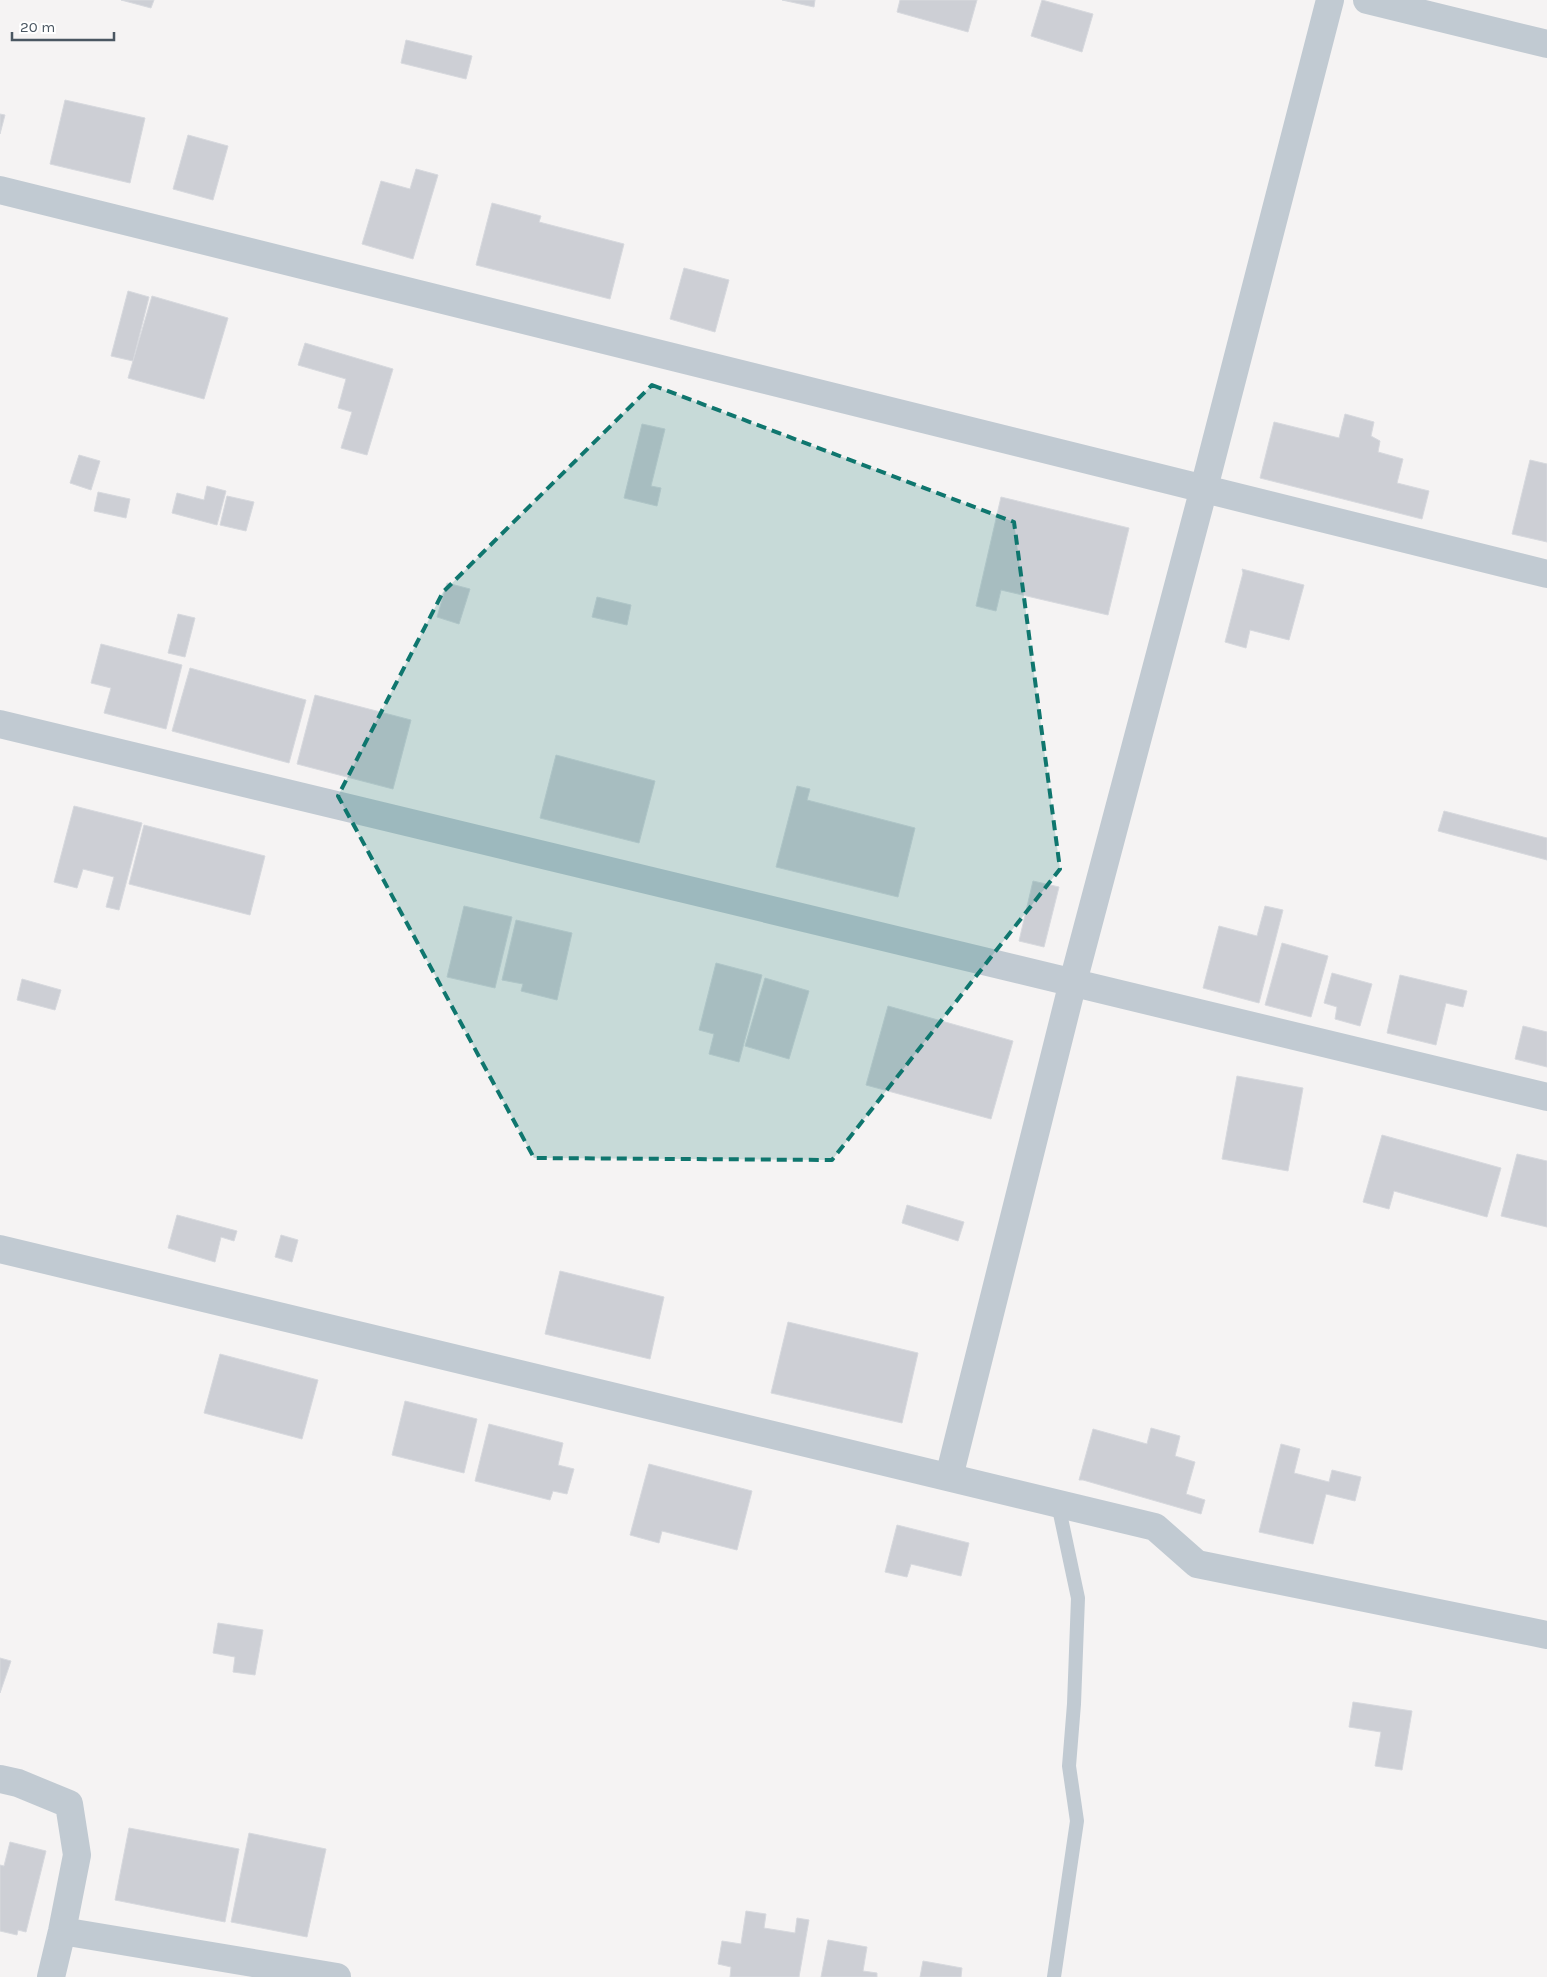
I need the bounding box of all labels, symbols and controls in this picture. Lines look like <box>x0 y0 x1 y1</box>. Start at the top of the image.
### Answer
scale bar <box>12 10 115 42</box>
text: 20 m <box>20 18 55 36</box>

